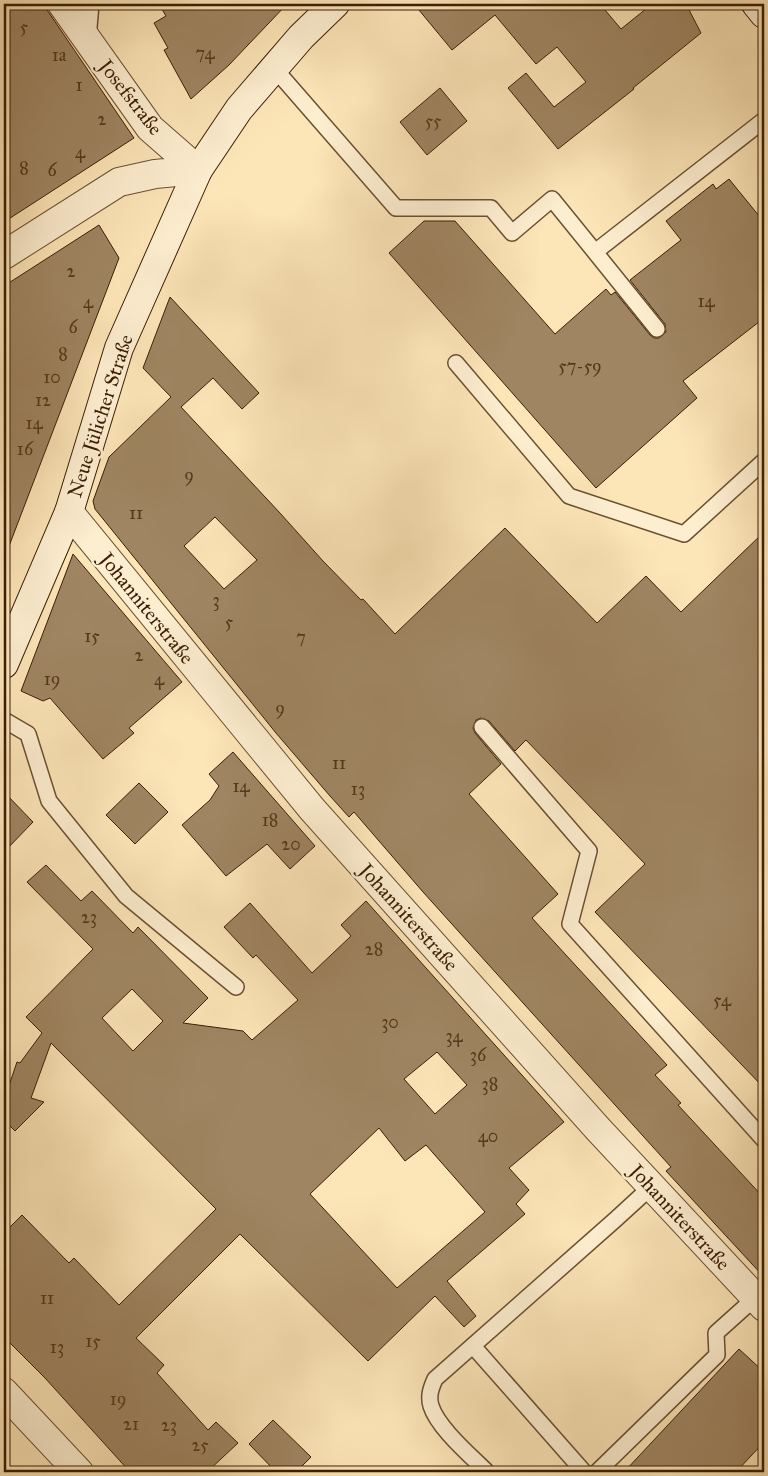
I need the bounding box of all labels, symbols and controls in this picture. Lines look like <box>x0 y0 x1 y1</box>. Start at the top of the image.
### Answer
house number: 5 <box>20 16 29 38</box>
house number: 74 <box>195 42 216 64</box>
house number: 1a <box>52 44 67 66</box>
street label: Josefstraße <box>92 53 168 140</box>
house number: 1 <box>75 74 83 96</box>
house number: 2 <box>98 108 107 130</box>
house number: 55 <box>425 110 442 132</box>
house number: 4 <box>75 141 86 163</box>
house number: 8 <box>19 157 29 179</box>
house number: 6 <box>47 159 57 181</box>
house number: 2 <box>67 260 76 282</box>
house number: 14 <box>697 290 716 312</box>
house number: 4 <box>83 291 94 313</box>
house number: 6 <box>68 316 78 338</box>
street label: Neue Jülicher Straße <box>62 331 139 501</box>
house number: 8 <box>58 343 68 365</box>
house number: 57-59 <box>558 355 602 377</box>
house number: 10 <box>43 366 61 388</box>
house number: 12 <box>35 389 51 411</box>
house number: 14 <box>25 412 44 434</box>
house number: 16 <box>17 438 34 460</box>
house number: 9 <box>184 464 194 486</box>
house number: 11 <box>129 502 143 524</box>
street label: Johanniterstraße <box>93 546 199 669</box>
house number: 3 <box>212 589 220 611</box>
house number: 5 <box>225 611 234 633</box>
house number: 15 <box>84 625 100 647</box>
house number: 7 <box>296 626 306 648</box>
house number: 2 <box>135 644 144 666</box>
house number: 19 <box>44 668 60 690</box>
house number: 4 <box>154 668 165 690</box>
house number: 9 <box>275 697 285 719</box>
house number: 11 <box>332 752 346 774</box>
house number: 14 <box>232 775 251 797</box>
house number: 13 <box>351 778 365 800</box>
house number: 18 <box>262 809 278 831</box>
house number: 20 <box>281 833 301 855</box>
street label: Johanniterstraße <box>352 857 464 976</box>
house number: 23 <box>81 906 97 928</box>
house number: 28 <box>365 938 383 960</box>
house number: 54 <box>713 989 732 1011</box>
house number: 30 <box>381 1011 399 1033</box>
house number: 34 <box>445 1025 464 1047</box>
house number: 36 <box>470 1044 487 1066</box>
house number: 38 <box>482 1073 498 1095</box>
house number: 40 <box>478 1125 498 1147</box>
street label: Johanniterstraße <box>623 1158 735 1276</box>
house number: 11 <box>40 1287 54 1309</box>
house number: 15 <box>85 1330 101 1352</box>
house number: 13 <box>50 1336 64 1358</box>
house number: 19 <box>110 1388 126 1410</box>
house number: 21 <box>123 1413 139 1435</box>
house number: 23 <box>161 1414 177 1436</box>
house number: 25 <box>191 1434 209 1456</box>

